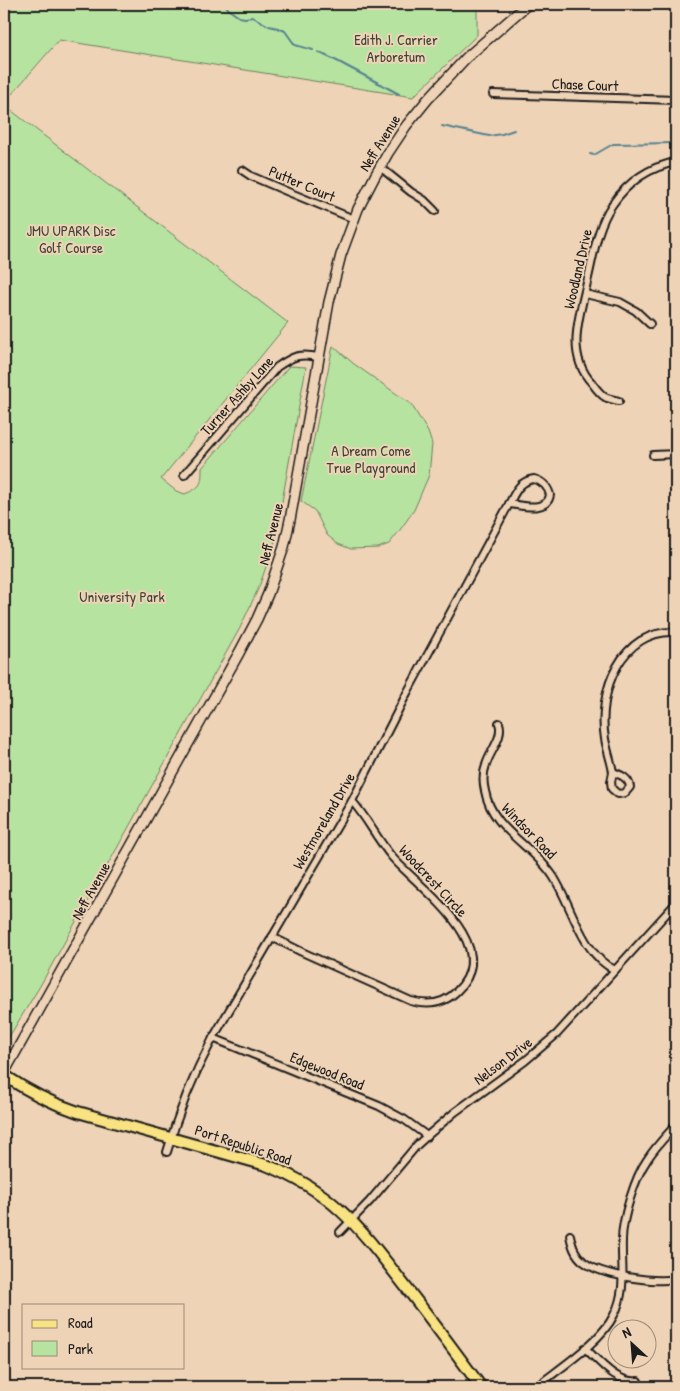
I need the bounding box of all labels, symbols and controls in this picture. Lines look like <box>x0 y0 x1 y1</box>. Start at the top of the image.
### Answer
park label: Edith J. Carrier Arboretum <box>354 29 438 67</box>
street label: Chase Court <box>551 73 620 96</box>
street label: Neff Avenue <box>354 110 405 175</box>
street label: Putter Court <box>266 160 339 207</box>
park label: JMU UPARK Disc Golf Course <box>26 220 116 258</box>
street label: Woodland Drive <box>558 227 597 311</box>
street label: Turner Ashby Lane <box>195 351 278 440</box>
park label: A Dream Come True Playground <box>327 440 416 478</box>
street label: Neff Avenue <box>253 501 288 567</box>
park label: University Park <box>79 586 165 607</box>
street label: Westmoreland Drive <box>287 769 360 873</box>
street label: Windsor Road <box>497 798 562 864</box>
street label: Woodcrest Circle <box>394 840 473 922</box>
street label: Neff Avenue <box>66 858 115 924</box>
street label: Nelson Drive <box>469 1032 536 1090</box>
street label: Edgewood Road <box>287 1046 367 1095</box>
street label: Port Republic Road <box>192 1119 294 1170</box>
legend <box>22 1304 185 1368</box>
text: Road <box>68 1312 93 1333</box>
north arrow <box>608 1318 658 1368</box>
text: N <box>619 1321 634 1342</box>
text: Park <box>68 1338 93 1359</box>

